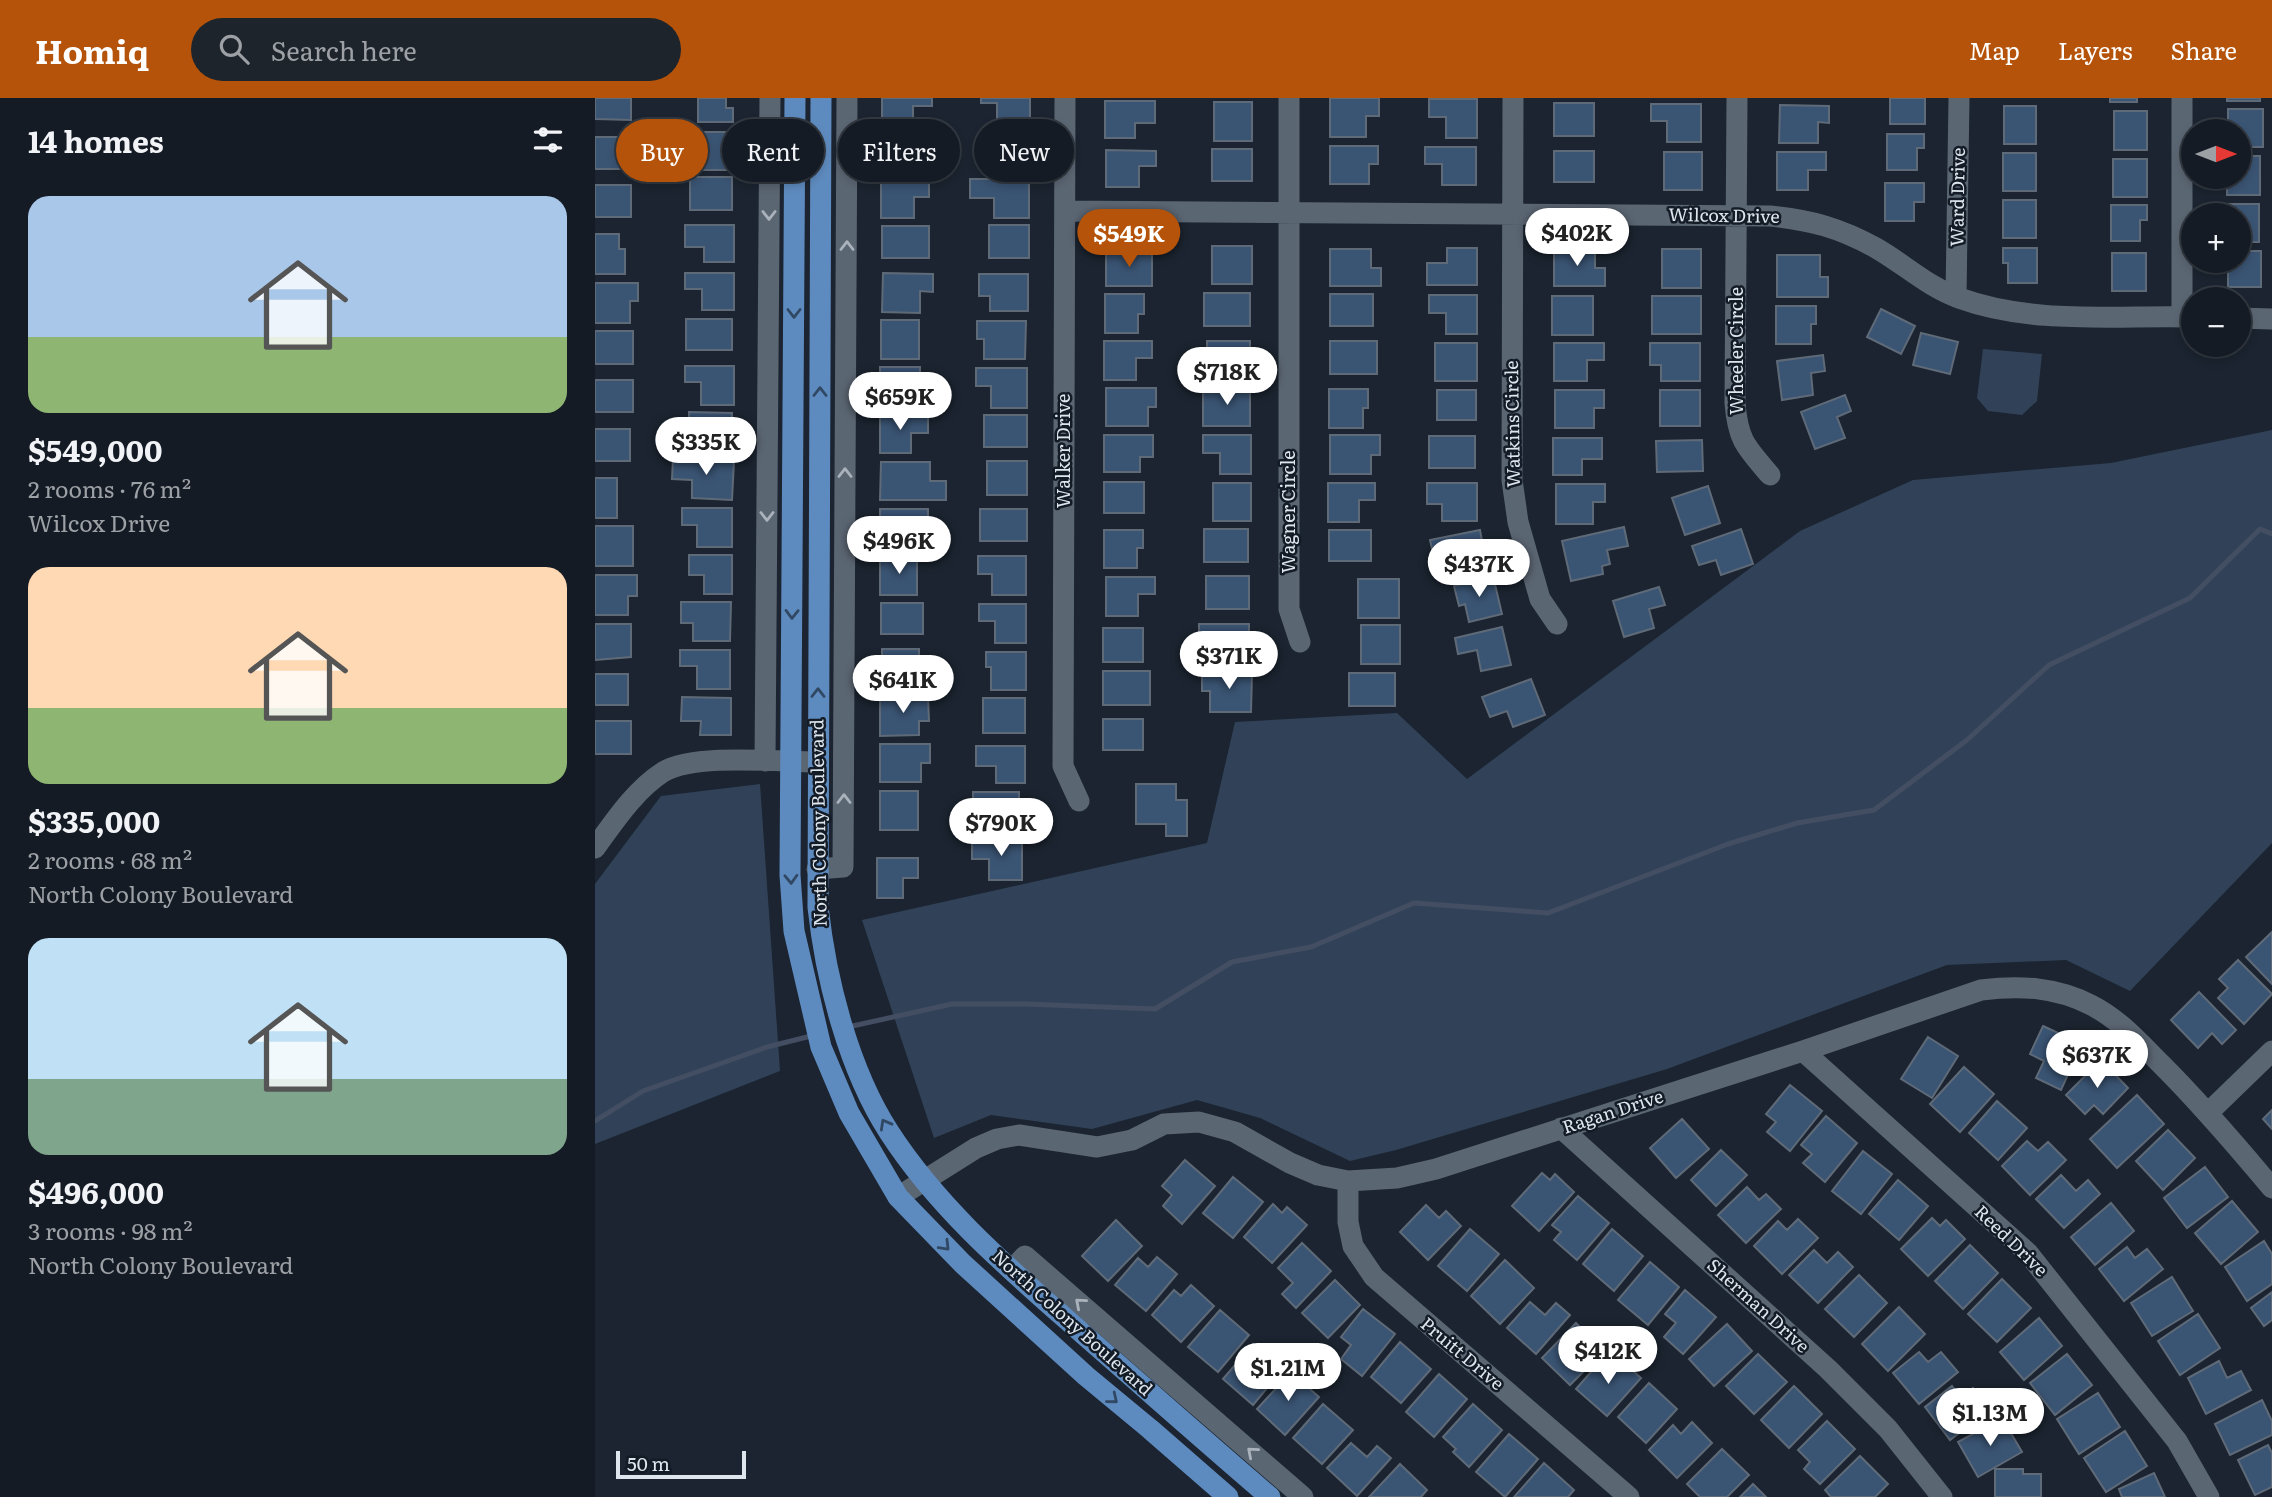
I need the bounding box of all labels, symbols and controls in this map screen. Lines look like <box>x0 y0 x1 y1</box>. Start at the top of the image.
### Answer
search box <box>191 18 681 81</box>
text: Homiq <box>35 25 149 74</box>
icon: search <box>215 30 253 68</box>
text: Search here <box>271 30 417 69</box>
text: Map <box>1969 32 2020 67</box>
text: Layers <box>2058 32 2132 67</box>
text: Share <box>2170 32 2237 67</box>
text: 14 homes <box>28 118 164 162</box>
chip: Buy <box>616 119 708 182</box>
chip: Rent <box>722 119 824 182</box>
chip: Filters <box>838 119 960 182</box>
chip: New <box>974 119 1074 182</box>
north arrow <box>2181 119 2251 189</box>
map controls <box>2181 119 2251 357</box>
icon: filters <box>529 121 567 159</box>
street label: Ward Drive <box>1942 147 1971 247</box>
street label: Wilcox Drive <box>1668 200 1780 229</box>
button: + <box>2181 203 2251 273</box>
pin: $402K <box>1528 208 1626 268</box>
pin: $549K <box>1080 209 1178 269</box>
one-way arrow <box>761 210 777 221</box>
text: $402K <box>1541 214 1613 248</box>
text: $549K <box>1093 215 1165 249</box>
one-way arrow <box>839 240 854 251</box>
icon: home <box>235 242 361 368</box>
street label: Wheeler Circle <box>1722 287 1749 415</box>
button: − <box>2181 287 2251 357</box>
one-way arrow <box>786 308 802 319</box>
pin: $718K <box>1178 348 1276 407</box>
text: $718K <box>1193 353 1261 387</box>
street label: Watkins Circle <box>1497 360 1526 488</box>
pin: $659K <box>851 372 949 432</box>
text: $659K <box>865 378 935 412</box>
one-way arrow <box>812 387 828 397</box>
street label: Walker Drive <box>1049 394 1076 508</box>
pin: $335K <box>657 418 755 477</box>
text: $335K <box>671 423 741 457</box>
text: $549,000 <box>28 427 162 471</box>
street label: Wagner Circle <box>1274 450 1301 574</box>
one-way arrow <box>838 467 853 478</box>
text: 2 rooms · 76 m² <box>28 471 191 505</box>
text: Wilcox Drive <box>28 505 170 539</box>
one-way arrow <box>759 511 775 522</box>
pin: $496K <box>850 517 948 576</box>
text: $496K <box>863 522 935 556</box>
pin: $437K <box>1430 540 1528 599</box>
text: $437K <box>1444 545 1514 579</box>
one-way arrow <box>784 609 800 620</box>
icon: home <box>235 613 361 739</box>
pin: $371K <box>1180 632 1278 691</box>
text: $371K <box>1196 637 1262 671</box>
pin: $641K <box>854 656 952 715</box>
text: $641K <box>869 661 937 695</box>
one-way arrow <box>810 688 826 698</box>
street label: North Colony Boulevard <box>802 719 833 927</box>
one-way arrow <box>836 793 852 803</box>
text: $335,000 <box>28 798 160 842</box>
pin: $790K <box>952 798 1050 858</box>
text: $790K <box>965 804 1037 838</box>
text: 2 rooms · 68 m² <box>28 842 192 876</box>
one-way arrow <box>783 874 798 885</box>
text: North Colony Boulevard <box>28 876 293 910</box>
icon: home <box>235 984 361 1110</box>
pin: $637K <box>2048 1030 2146 1090</box>
text: $637K <box>2062 1036 2132 1070</box>
street label: Ragan Drive <box>1559 1082 1666 1140</box>
one-way arrow <box>880 1118 893 1131</box>
text: $496,000 <box>28 1169 164 1213</box>
street label: Reed Drive <box>1969 1198 2055 1282</box>
text: 3 rooms · 98 m² <box>28 1213 193 1247</box>
one-way arrow <box>937 1238 950 1251</box>
street label: North Colony Boulevard <box>987 1242 1159 1401</box>
text: North Colony Boulevard <box>28 1247 293 1281</box>
street label: Sherman Drive <box>1702 1251 1816 1358</box>
one-way arrow <box>1075 1299 1088 1311</box>
street label: Pruitt Drive <box>1415 1310 1511 1396</box>
pin: $412K <box>1559 1326 1657 1386</box>
text: $412K <box>1574 1332 1642 1366</box>
pin: $1.21M <box>1231 1344 1345 1403</box>
text: $1.21M <box>1250 1349 1326 1383</box>
pin: $1.13M <box>1933 1388 2047 1448</box>
one-way arrow <box>1106 1391 1118 1404</box>
text: $1.13M <box>1952 1394 2028 1428</box>
scale bar <box>616 1448 745 1480</box>
one-way arrow <box>1247 1448 1260 1460</box>
text: 50 m <box>627 1449 670 1477</box>

